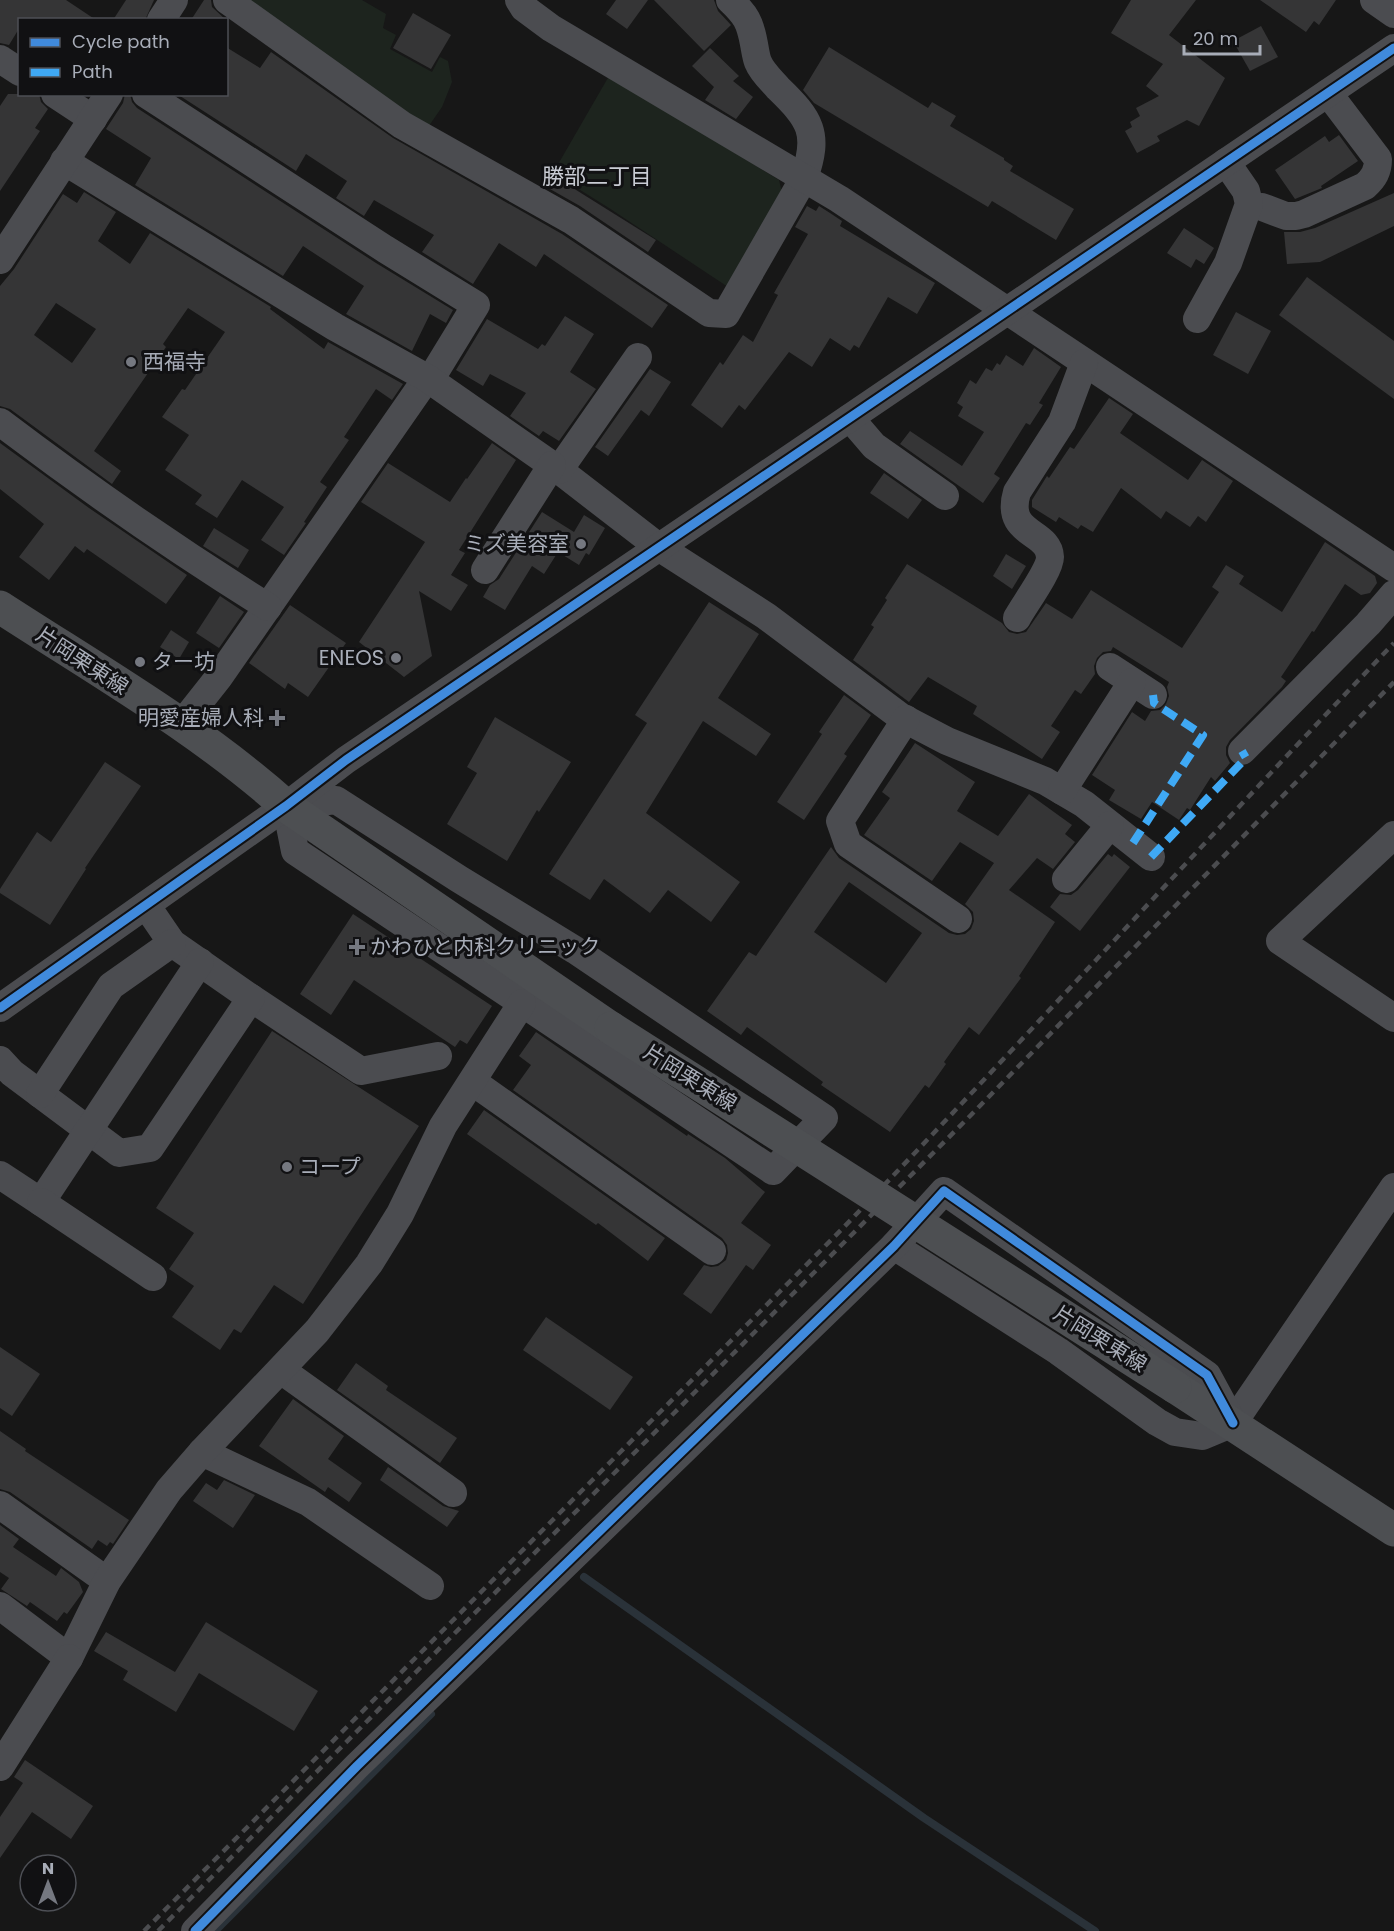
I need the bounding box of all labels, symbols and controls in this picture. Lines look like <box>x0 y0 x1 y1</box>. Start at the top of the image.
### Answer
legend <box>18 18 228 96</box>
scale bar <box>1184 18 1260 56</box>
text: 20 m <box>1193 26 1238 51</box>
text: Cycle path <box>72 29 170 54</box>
text: Path <box>72 59 113 84</box>
district label: 勝部二丁目 <box>542 161 652 192</box>
place label: 西福寺 <box>143 347 206 376</box>
marker: 西福寺 <box>124 355 138 369</box>
place label: ミズ美容室 <box>464 529 569 558</box>
marker: ミズ美容室 <box>574 537 588 551</box>
street label: 片岡栗東線 <box>30 620 134 701</box>
place label: ENEOS <box>319 643 384 672</box>
place label: ター坊 <box>152 647 215 676</box>
marker: ENEOS <box>389 651 403 665</box>
marker: ター坊 <box>133 655 147 669</box>
place label: 明愛産婦人科 <box>138 703 264 732</box>
marker: 明愛産婦人科 <box>268 709 286 727</box>
place label: かわひと内科クリニック <box>370 932 600 961</box>
marker: かわひと内科クリニック <box>348 938 366 956</box>
street label: 片岡栗東線 <box>638 1037 742 1118</box>
place label: コープ <box>299 1152 361 1181</box>
marker: コープ <box>280 1160 294 1174</box>
street label: 片岡栗東線 <box>1048 1298 1152 1379</box>
north arrow <box>18 1853 78 1913</box>
text: N <box>42 1857 54 1880</box>

